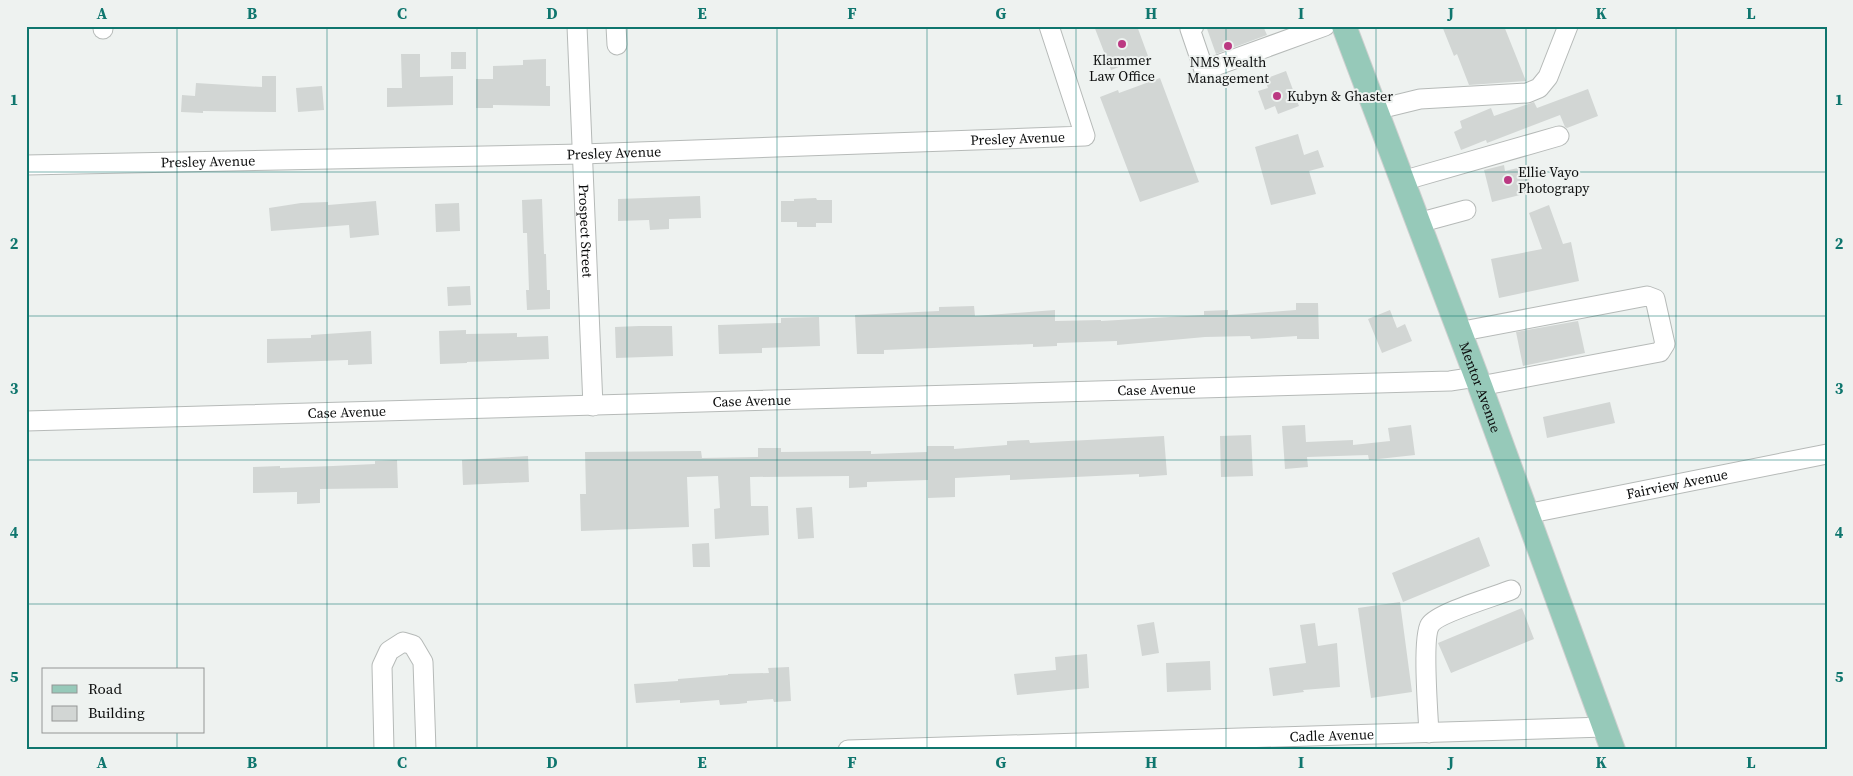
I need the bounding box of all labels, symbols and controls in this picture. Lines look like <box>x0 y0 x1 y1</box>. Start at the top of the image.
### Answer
text: A <box>97 2 108 24</box>
text: B <box>247 2 258 24</box>
text: C <box>397 2 407 24</box>
text: D <box>546 2 558 24</box>
text: E <box>697 2 707 24</box>
text: F <box>847 2 857 24</box>
text: G <box>996 2 1007 24</box>
text: H <box>1145 2 1157 24</box>
text: I <box>1298 2 1304 24</box>
text: J <box>1447 2 1454 24</box>
text: K <box>1595 2 1607 24</box>
text: L <box>1746 2 1756 24</box>
marker: Klammer Law Office <box>1116 38 1128 50</box>
marker: NMS Wealth Management <box>1222 40 1234 52</box>
place label: Klammer Law Office <box>1089 50 1155 86</box>
place label: NMS Wealth Management <box>1187 52 1269 88</box>
place label: Kubyn & Ghaster <box>1287 86 1393 106</box>
text: 1 <box>10 88 18 110</box>
text: 1 <box>1835 88 1843 110</box>
marker: Kubyn & Ghaster <box>1271 90 1283 102</box>
street label: Presley Avenue <box>970 127 1065 150</box>
street label: Presley Avenue <box>566 141 662 164</box>
street label: Presley Avenue <box>160 150 255 172</box>
place label: Ellie Vayo Photograpy <box>1518 162 1590 198</box>
marker: Ellie Vayo Photograpy <box>1502 174 1514 186</box>
street label: Prospect Street <box>574 184 598 279</box>
text: 2 <box>10 232 19 254</box>
text: 2 <box>1835 232 1844 254</box>
street label: Mentor Avenue <box>1454 339 1506 435</box>
text: 3 <box>10 377 19 399</box>
text: 3 <box>1835 377 1844 399</box>
street label: Case Avenue <box>1117 378 1196 400</box>
street label: Case Avenue <box>712 390 791 412</box>
street label: Case Avenue <box>307 401 386 423</box>
street label: Fairview Avenue <box>1624 464 1730 504</box>
text: 4 <box>10 521 19 543</box>
text: 4 <box>1835 521 1844 543</box>
text: 5 <box>10 665 19 687</box>
text: 5 <box>1835 665 1844 687</box>
legend <box>42 668 205 734</box>
text: Road <box>88 678 122 699</box>
text: Building <box>88 702 145 723</box>
street label: Cadle Avenue <box>1289 724 1374 747</box>
text: A <box>97 751 108 773</box>
text: B <box>247 751 258 773</box>
text: C <box>397 751 407 773</box>
text: D <box>546 751 558 773</box>
text: E <box>697 751 707 773</box>
text: F <box>847 751 857 773</box>
text: G <box>996 751 1007 773</box>
text: H <box>1145 751 1157 773</box>
text: I <box>1298 751 1304 773</box>
text: J <box>1447 751 1454 773</box>
text: K <box>1595 751 1607 773</box>
text: L <box>1746 751 1756 773</box>

